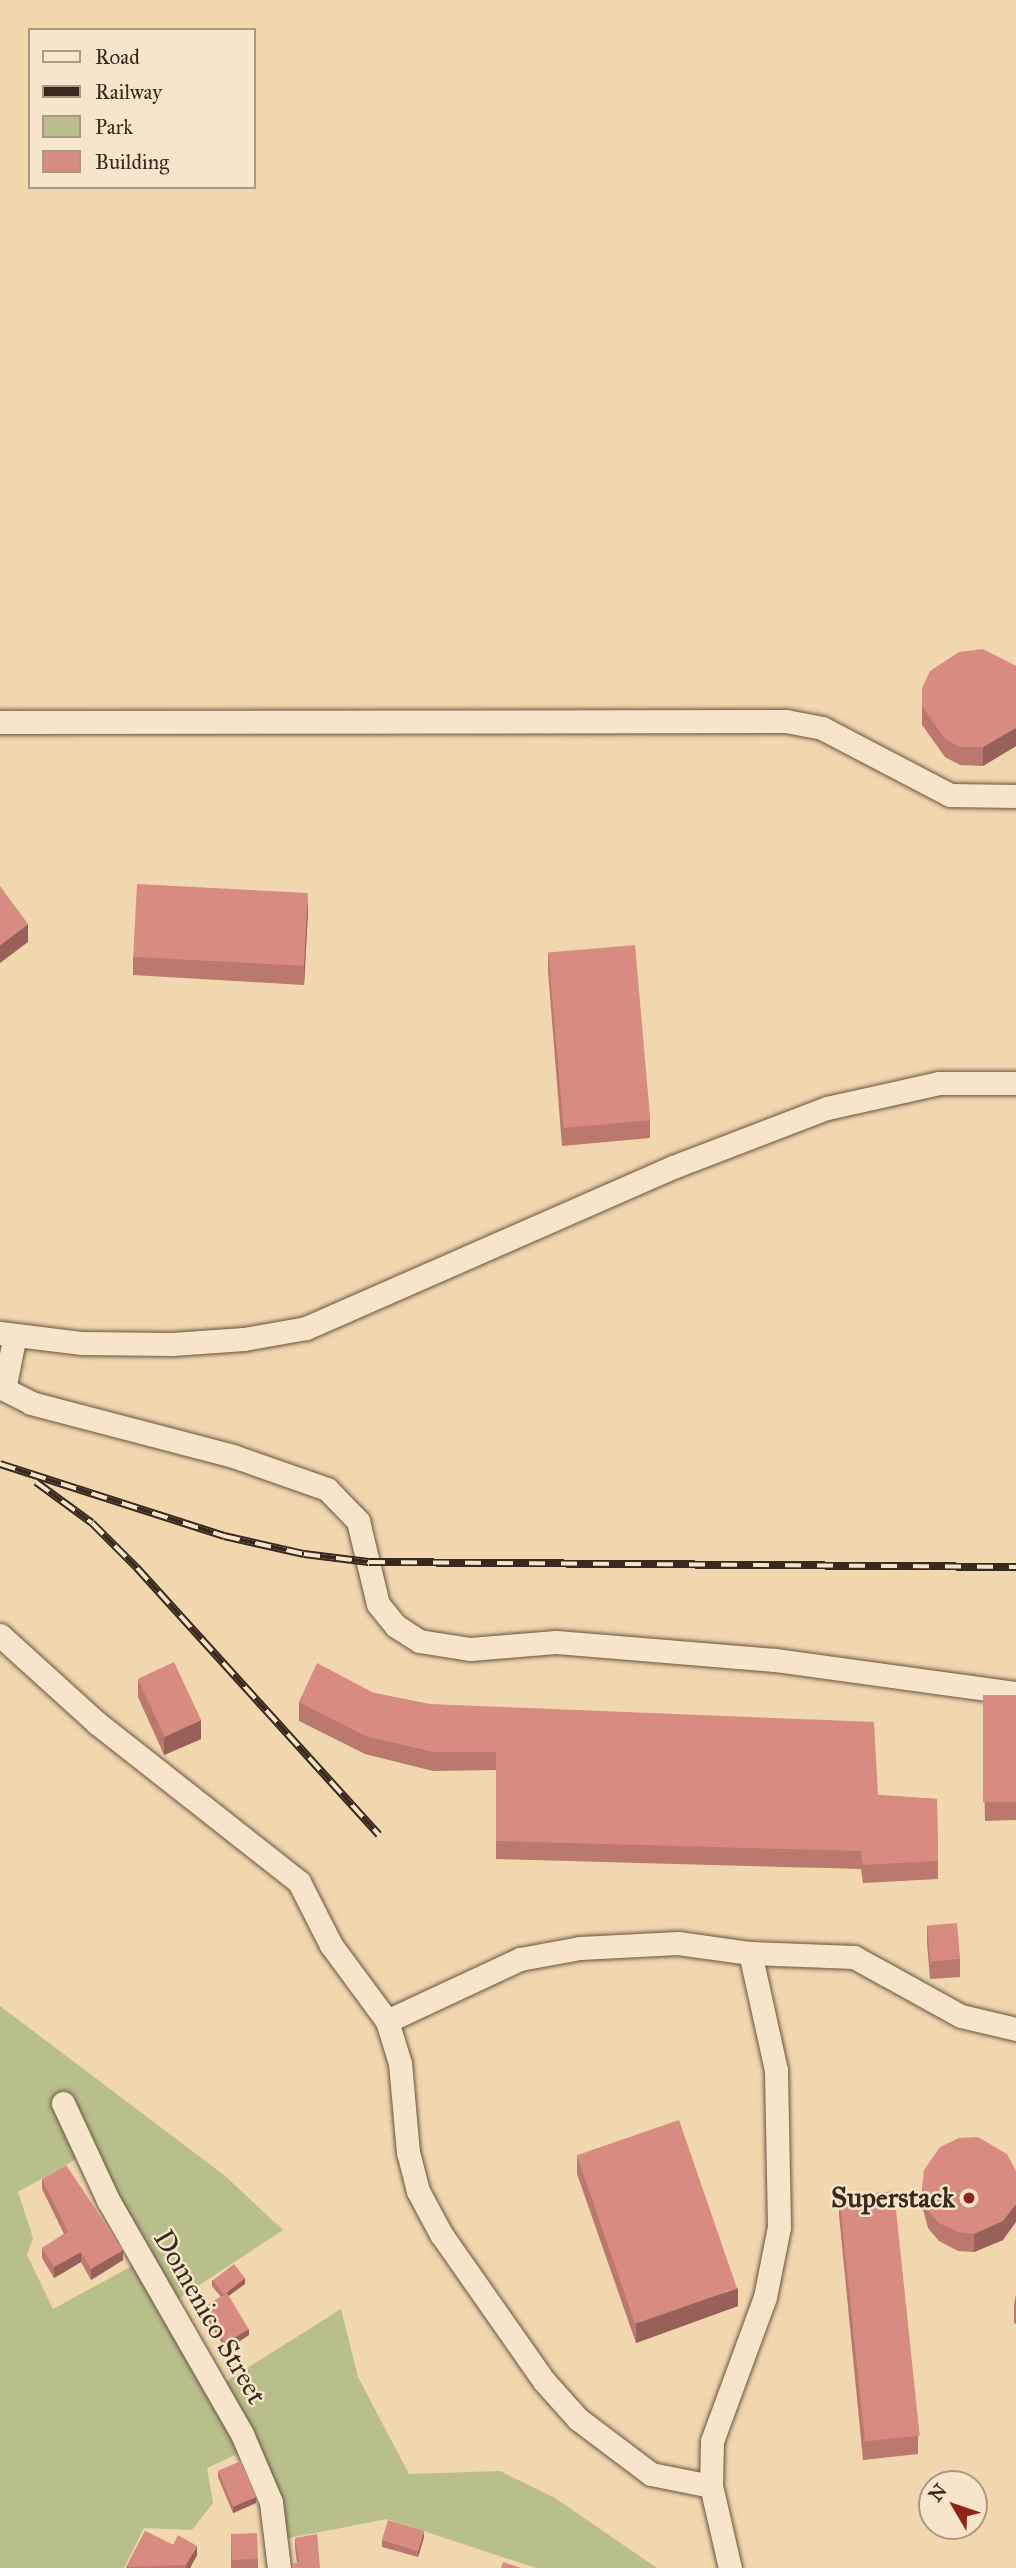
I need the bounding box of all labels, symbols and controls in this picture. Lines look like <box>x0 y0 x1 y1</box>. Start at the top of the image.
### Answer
legend <box>28 28 256 189</box>
text: Road <box>95 44 140 70</box>
text: Railway <box>95 79 162 105</box>
text: Park <box>95 114 133 140</box>
text: Building <box>95 149 169 175</box>
place label: Superstack <box>831 2181 955 2215</box>
marker: Superstack <box>961 2190 977 2206</box>
street label: Domenico Street <box>146 2224 274 2410</box>
north arrow <box>918 2470 988 2540</box>
text: N <box>924 2479 952 2506</box>

